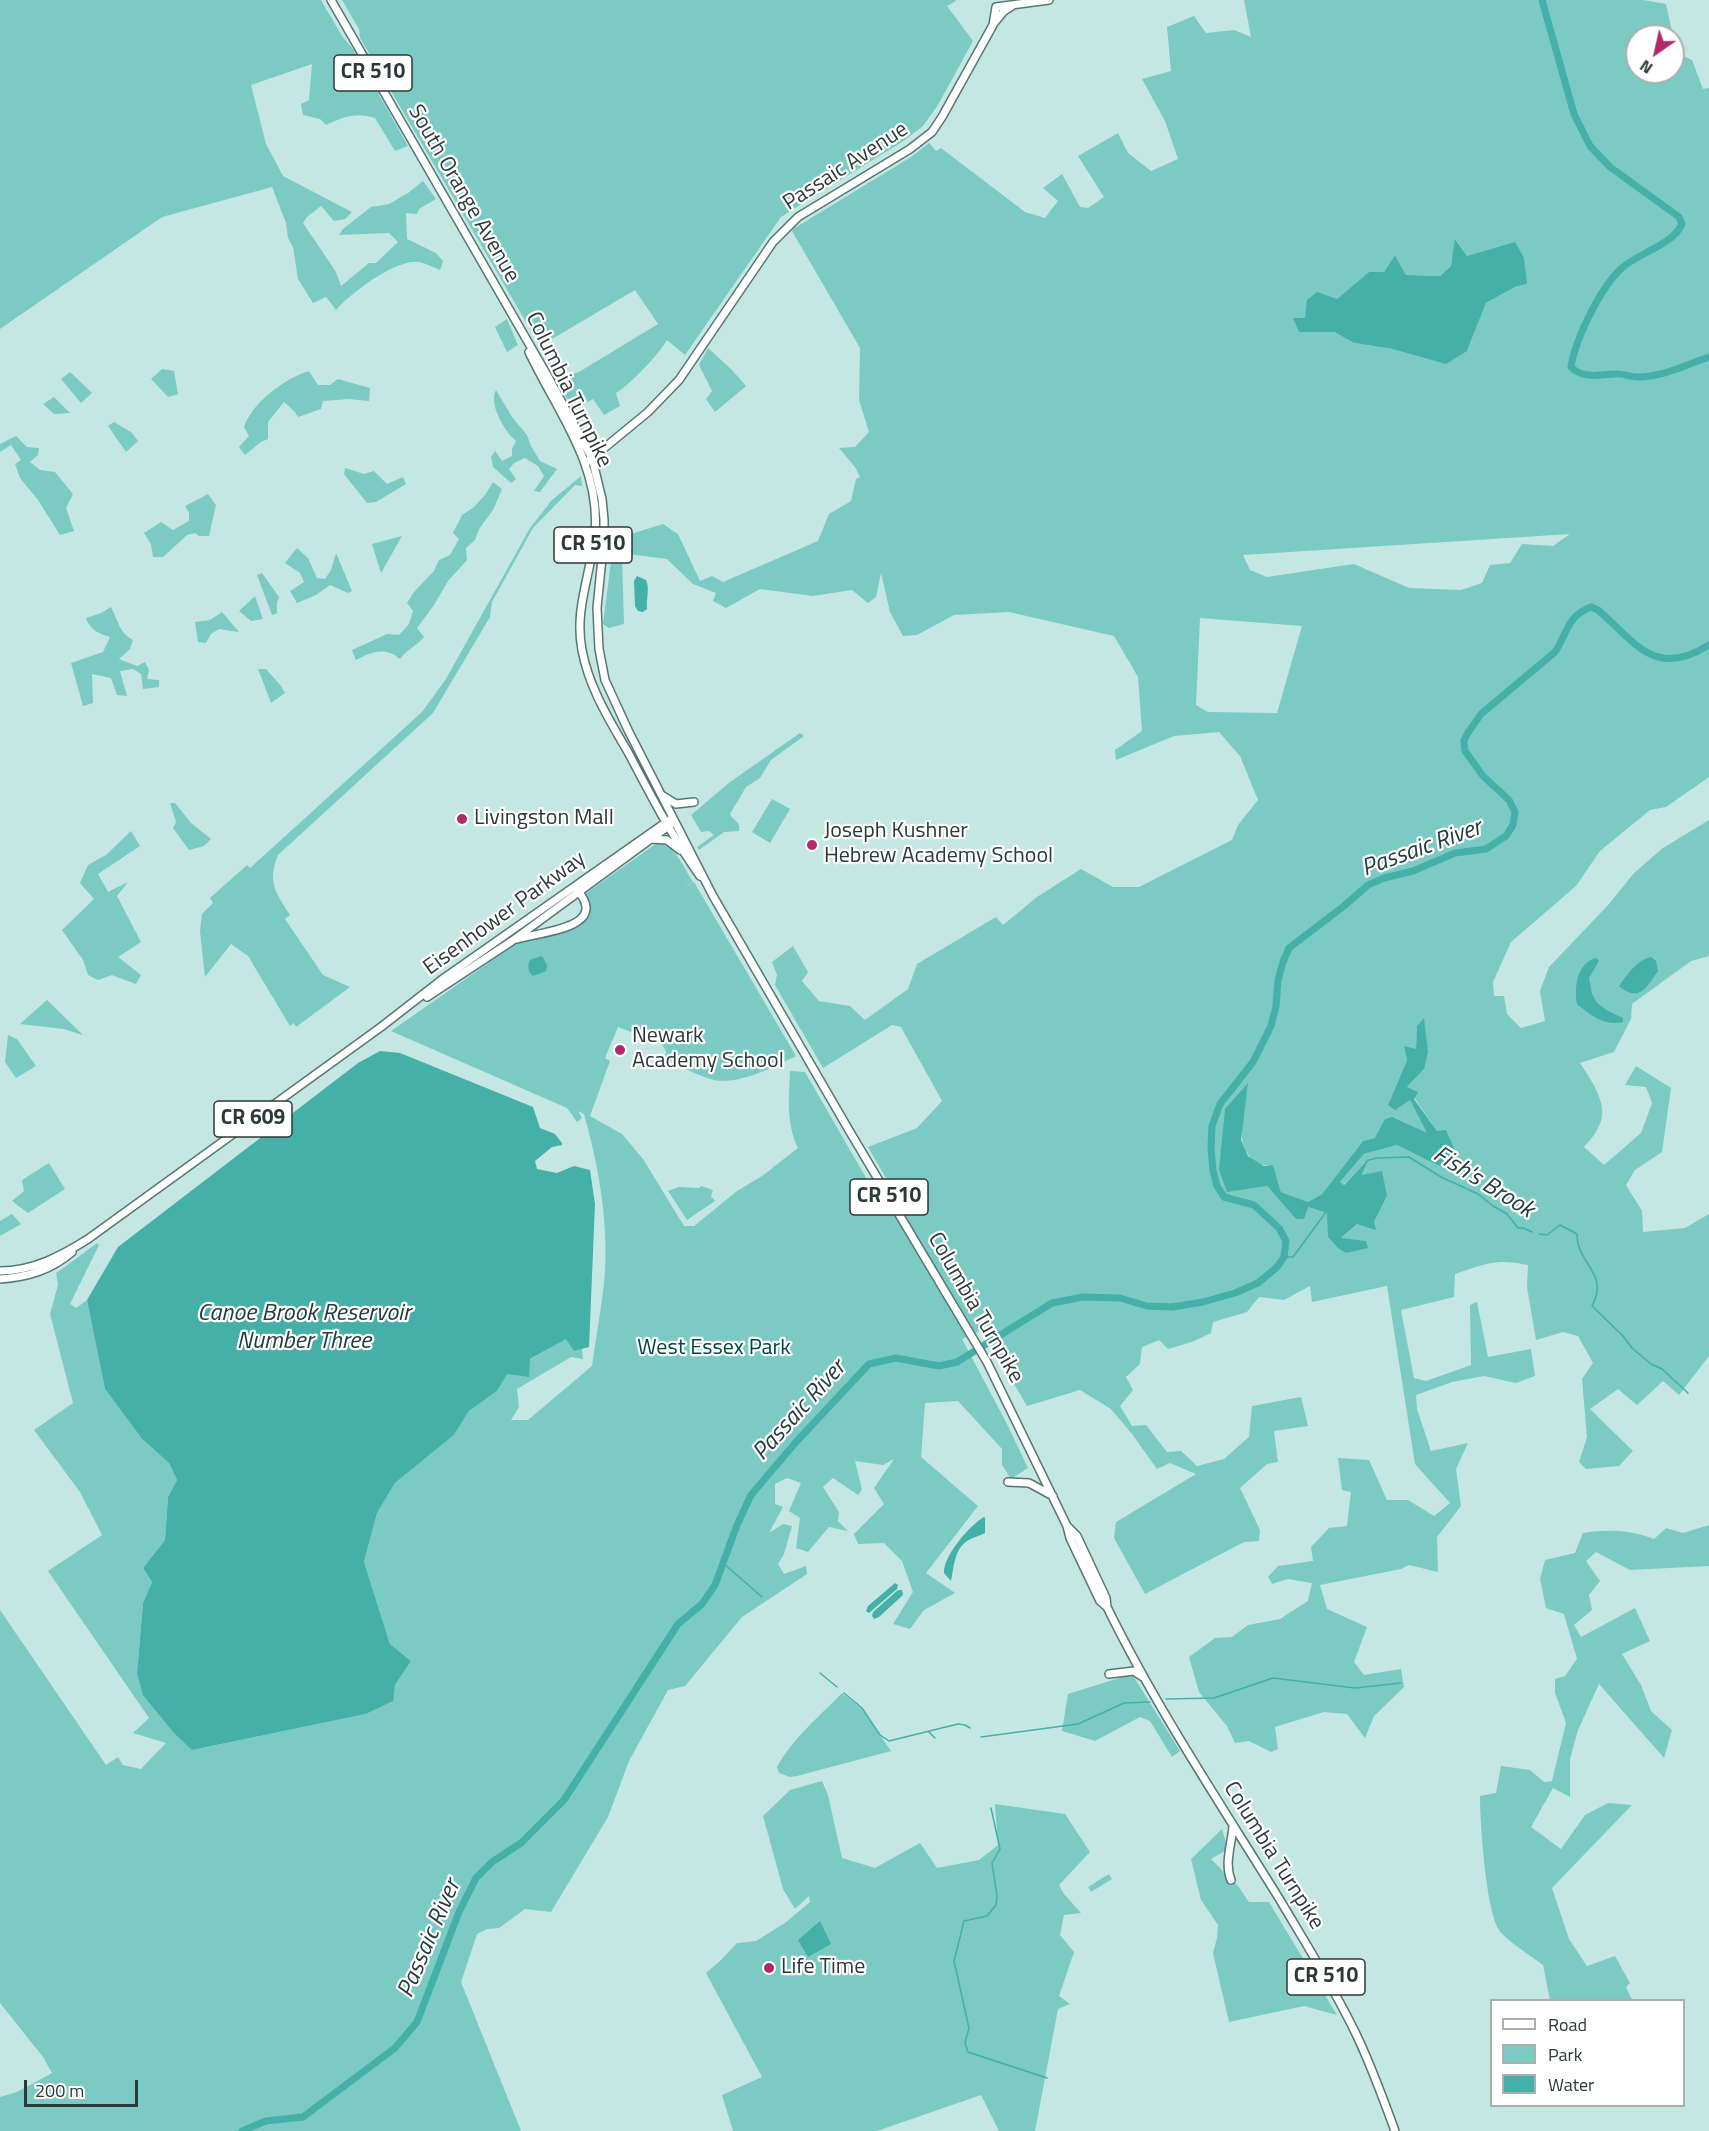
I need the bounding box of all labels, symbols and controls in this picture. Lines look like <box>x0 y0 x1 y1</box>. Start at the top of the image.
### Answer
north arrow <box>1625 24 1685 84</box>
text: N <box>1635 54 1657 80</box>
road number: CR 510 <box>334 55 412 91</box>
street label: South Orange Avenue <box>401 101 525 287</box>
street label: Passaic Avenue <box>779 117 913 217</box>
street label: Columbia Turnpike <box>519 308 617 472</box>
road number: CR 510 <box>554 527 632 563</box>
place label: Livingston Mall <box>474 806 614 832</box>
marker: Livingston Mall <box>455 812 469 826</box>
water label: Passaic River <box>1358 814 1486 884</box>
place label: Joseph Kushner Hebrew Academy School <box>824 819 1053 870</box>
marker: Joseph Kushner Hebrew Academy School <box>805 838 819 852</box>
street label: Eisenhower Parkway <box>419 846 591 982</box>
place label: Newark Academy School <box>632 1024 784 1076</box>
marker: Newark Academy School <box>613 1043 627 1057</box>
road number: CR 609 <box>214 1101 292 1137</box>
water label: Fish's Brook <box>1427 1141 1539 1225</box>
road number: CR 510 <box>850 1179 928 1215</box>
street label: Columbia Turnpike <box>921 1228 1029 1388</box>
water label: Canoe Brook Reservoir Number Three <box>197 1300 411 1356</box>
park label: West Essex Park <box>637 1336 791 1362</box>
water label: Passaic River <box>747 1355 853 1467</box>
street label: Columbia Turnpike <box>1217 1777 1329 1935</box>
water label: Passaic River <box>392 1876 468 2002</box>
place label: Life Time <box>781 1955 865 1981</box>
road number: CR 510 <box>1287 1959 1365 1995</box>
marker: Life Time <box>762 1961 776 1975</box>
legend <box>1490 1999 1685 2107</box>
text: Road <box>1548 2011 1587 2038</box>
text: Park <box>1548 2041 1582 2068</box>
scale bar <box>27 2068 141 2106</box>
text: Water <box>1548 2071 1594 2098</box>
text: 200 m <box>35 2077 84 2104</box>

